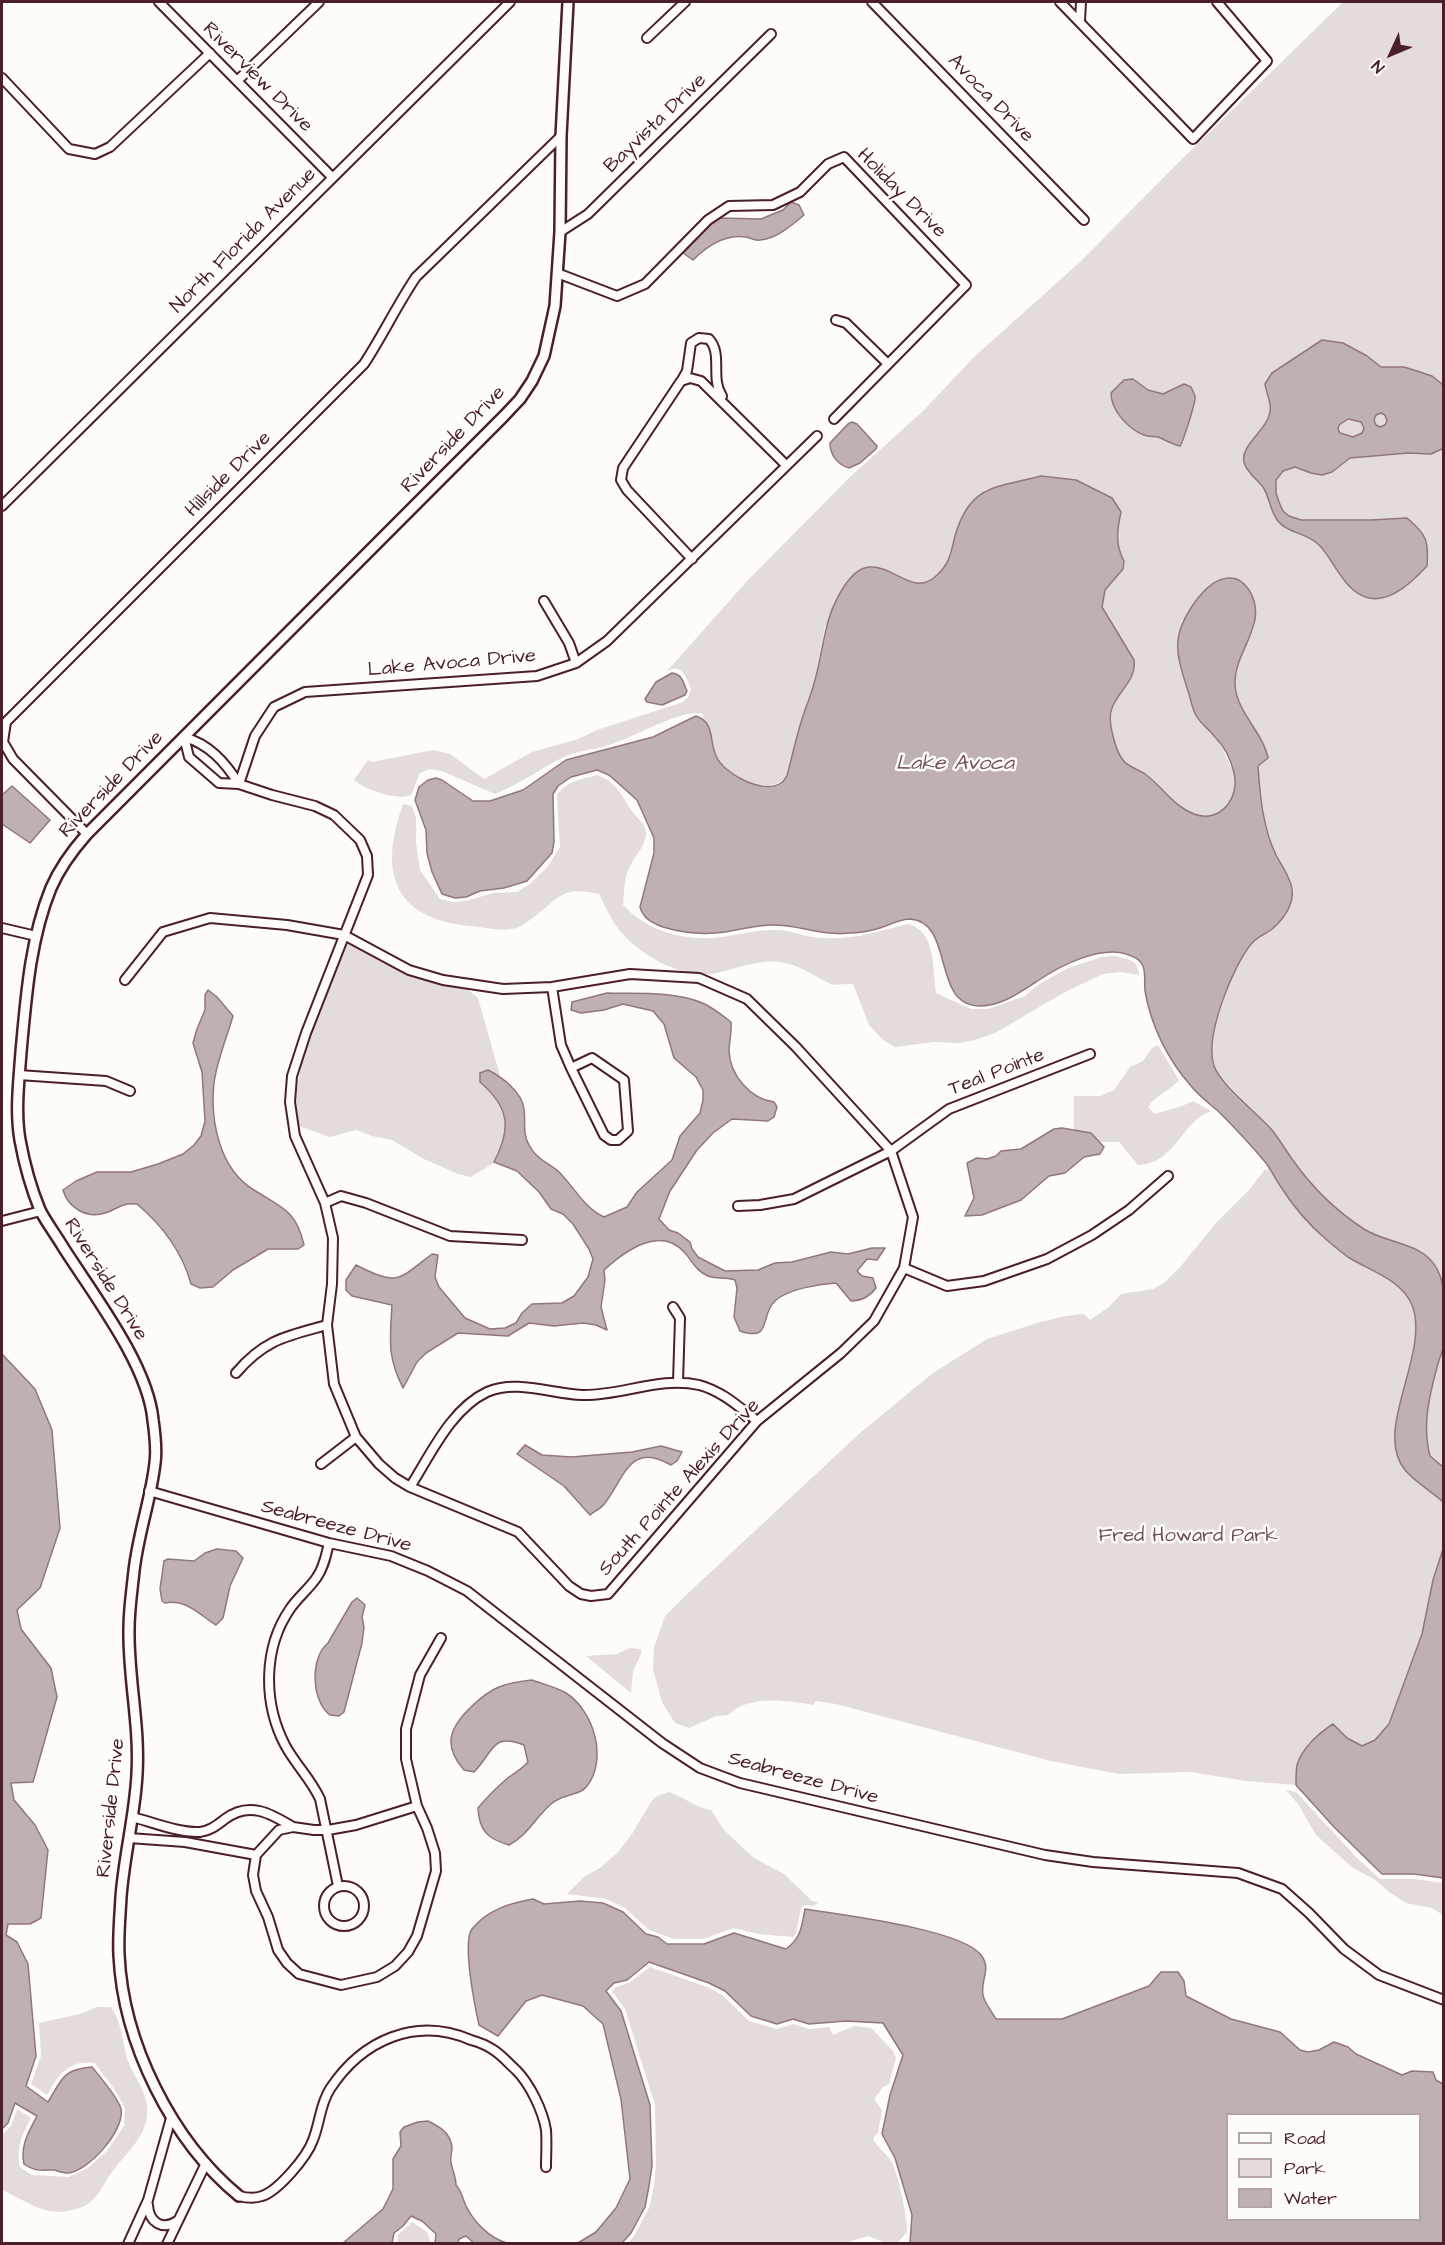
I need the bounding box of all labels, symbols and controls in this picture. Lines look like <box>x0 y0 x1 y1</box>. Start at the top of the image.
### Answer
street label: Riverview Drive <box>197 18 317 138</box>
north arrow <box>1361 24 1421 84</box>
street label: Avoca Drive <box>942 50 1038 148</box>
text: N <box>1367 55 1389 78</box>
street label: Bayvista Drive <box>600 69 712 179</box>
street label: Holiday Drive <box>851 144 951 244</box>
street label: North Florida Avenue <box>166 163 322 319</box>
street label: Riverside Drive <box>397 381 511 499</box>
street label: Hillside Drive <box>181 427 277 523</box>
street label: Lake Avoca Drive <box>367 645 537 683</box>
street label: Riverside Drive <box>55 726 169 844</box>
water label: Lake Avoca <box>896 752 1014 778</box>
street label: Teal Pointe <box>946 1044 1048 1102</box>
street label: Riverside Drive <box>58 1214 152 1346</box>
street label: South Pointe Alexis Drive <box>594 1395 766 1581</box>
street label: Seabreeze Drive <box>258 1495 414 1559</box>
park label: Fred Howard Park <box>1098 1525 1278 1549</box>
street label: Riverside Drive <box>93 1737 131 1879</box>
street label: Seabreeze Drive <box>725 1747 881 1811</box>
legend <box>1226 2113 1421 2221</box>
text: Road <box>1284 2126 1325 2151</box>
text: Park <box>1284 2156 1326 2181</box>
text: Water <box>1284 2186 1337 2211</box>

